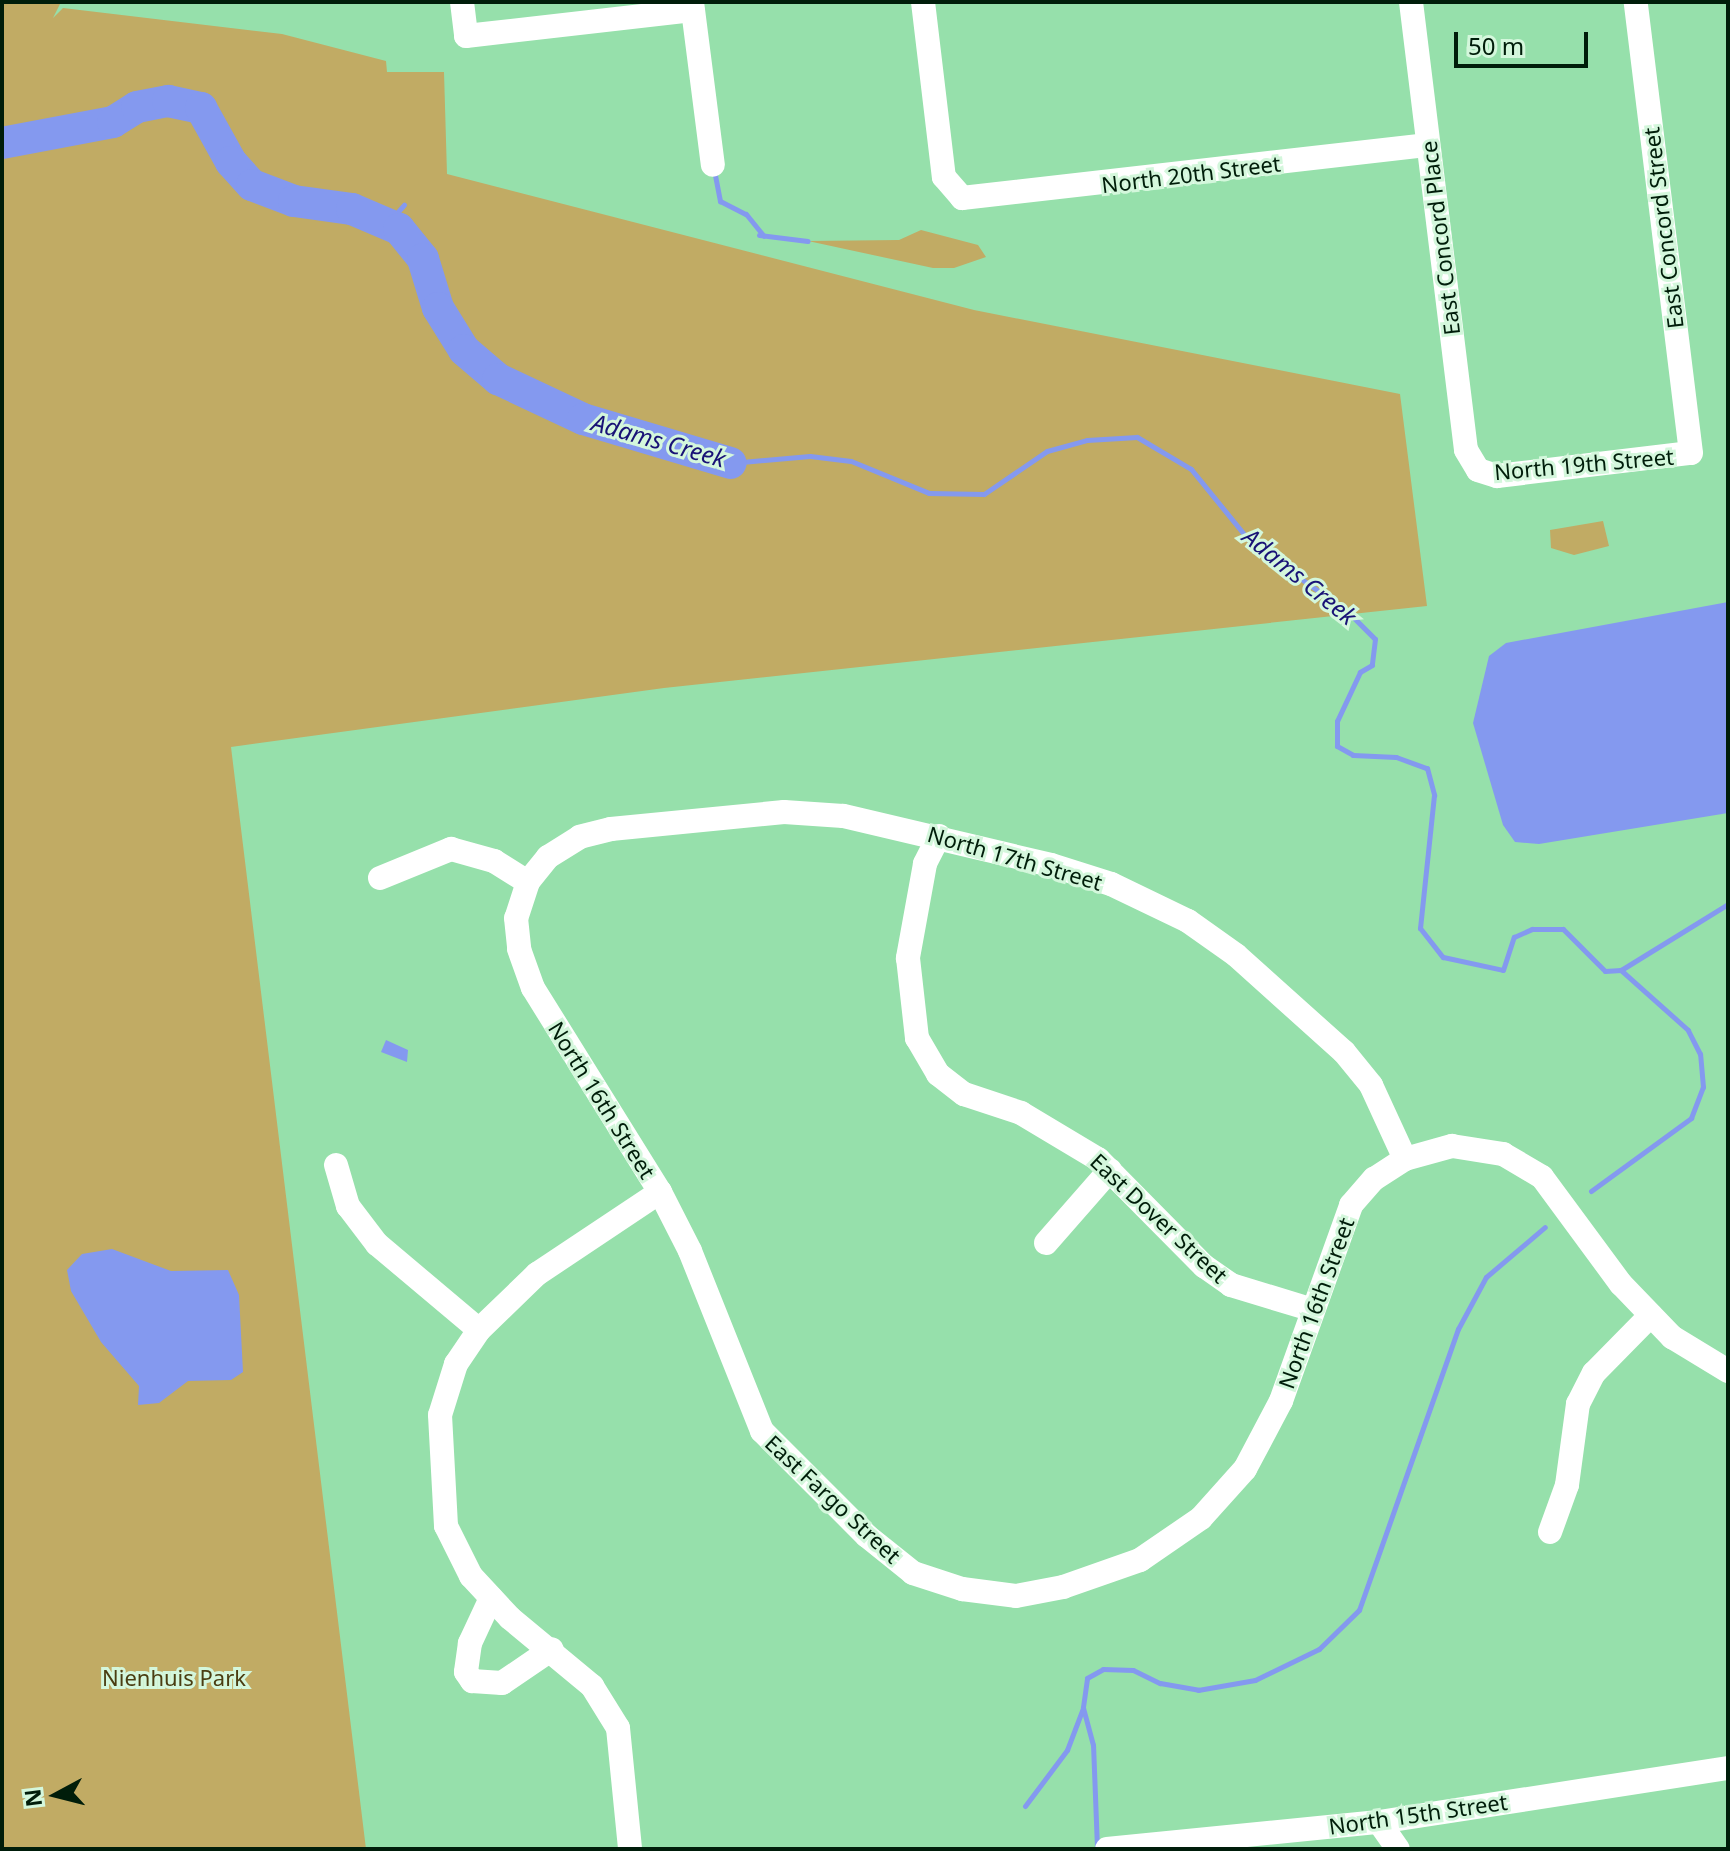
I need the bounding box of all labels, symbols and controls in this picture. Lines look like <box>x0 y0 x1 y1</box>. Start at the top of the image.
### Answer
scale bar <box>1458 16 1592 66</box>
text: 50 m <box>1468 29 1524 62</box>
street label: East Concord Street <box>1638 126 1688 330</box>
street label: East Concord Place <box>1415 139 1465 337</box>
street label: North 20th Street <box>1100 150 1282 198</box>
water label: Adams Creek <box>589 407 729 473</box>
street label: North 19th Street <box>1493 443 1675 485</box>
water label: Adams Creek <box>1237 522 1363 630</box>
street label: North 17th Street <box>925 820 1105 896</box>
street label: North 16th Street <box>543 1017 661 1183</box>
street label: East Dover Street <box>1085 1148 1233 1288</box>
street label: North 16th Street <box>1273 1214 1359 1392</box>
street label: East Fargo Street <box>760 1430 906 1568</box>
park label: Nienhuis Park <box>102 1665 246 1691</box>
north arrow <box>16 1755 96 1835</box>
text: N <box>16 1787 48 1809</box>
street label: North 15th Street <box>1327 1788 1509 1840</box>

